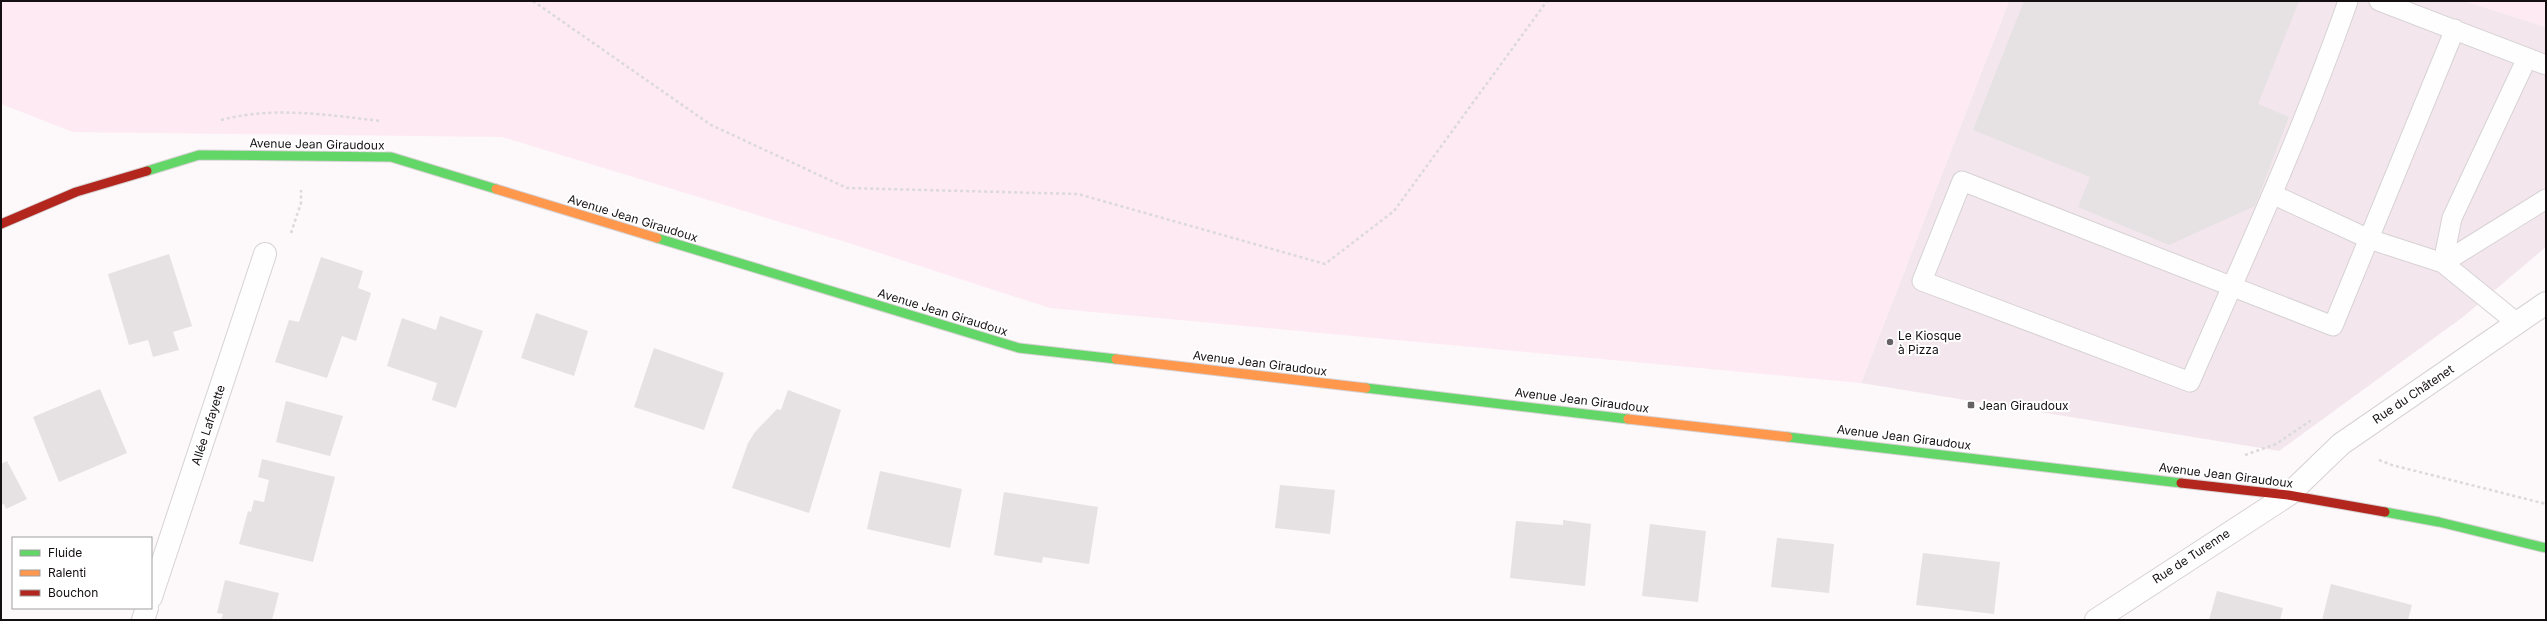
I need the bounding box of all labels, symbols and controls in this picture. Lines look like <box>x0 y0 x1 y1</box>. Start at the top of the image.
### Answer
street label: Avenue Jean Giraudoux <box>249 135 385 153</box>
street label: Avenue Jean Giraudoux <box>566 191 700 245</box>
street label: Avenue Jean Giraudoux <box>876 285 1010 339</box>
place label: Le Kiosque à Pizza <box>1898 328 1961 357</box>
marker: Le Kiosque à Pizza <box>1885 337 1895 347</box>
street label: Avenue Jean Giraudoux <box>1192 347 1328 379</box>
street label: Rue du Châtenet <box>2370 361 2456 427</box>
street label: Allée Lafayette <box>188 383 228 467</box>
street label: Avenue Jean Giraudoux <box>1514 384 1650 416</box>
place label: Jean Giraudoux <box>1979 398 2069 413</box>
marker: Jean Giraudoux <box>1966 400 1976 410</box>
street label: Avenue Jean Giraudoux <box>1836 421 1972 453</box>
street label: Avenue Jean Giraudoux <box>2158 459 2294 491</box>
street label: Rue de Turenne <box>2149 525 2233 587</box>
legend <box>12 537 152 609</box>
text: Fluide <box>48 545 82 560</box>
text: Ralenti <box>48 565 86 580</box>
text: Bouchon <box>48 585 98 600</box>

